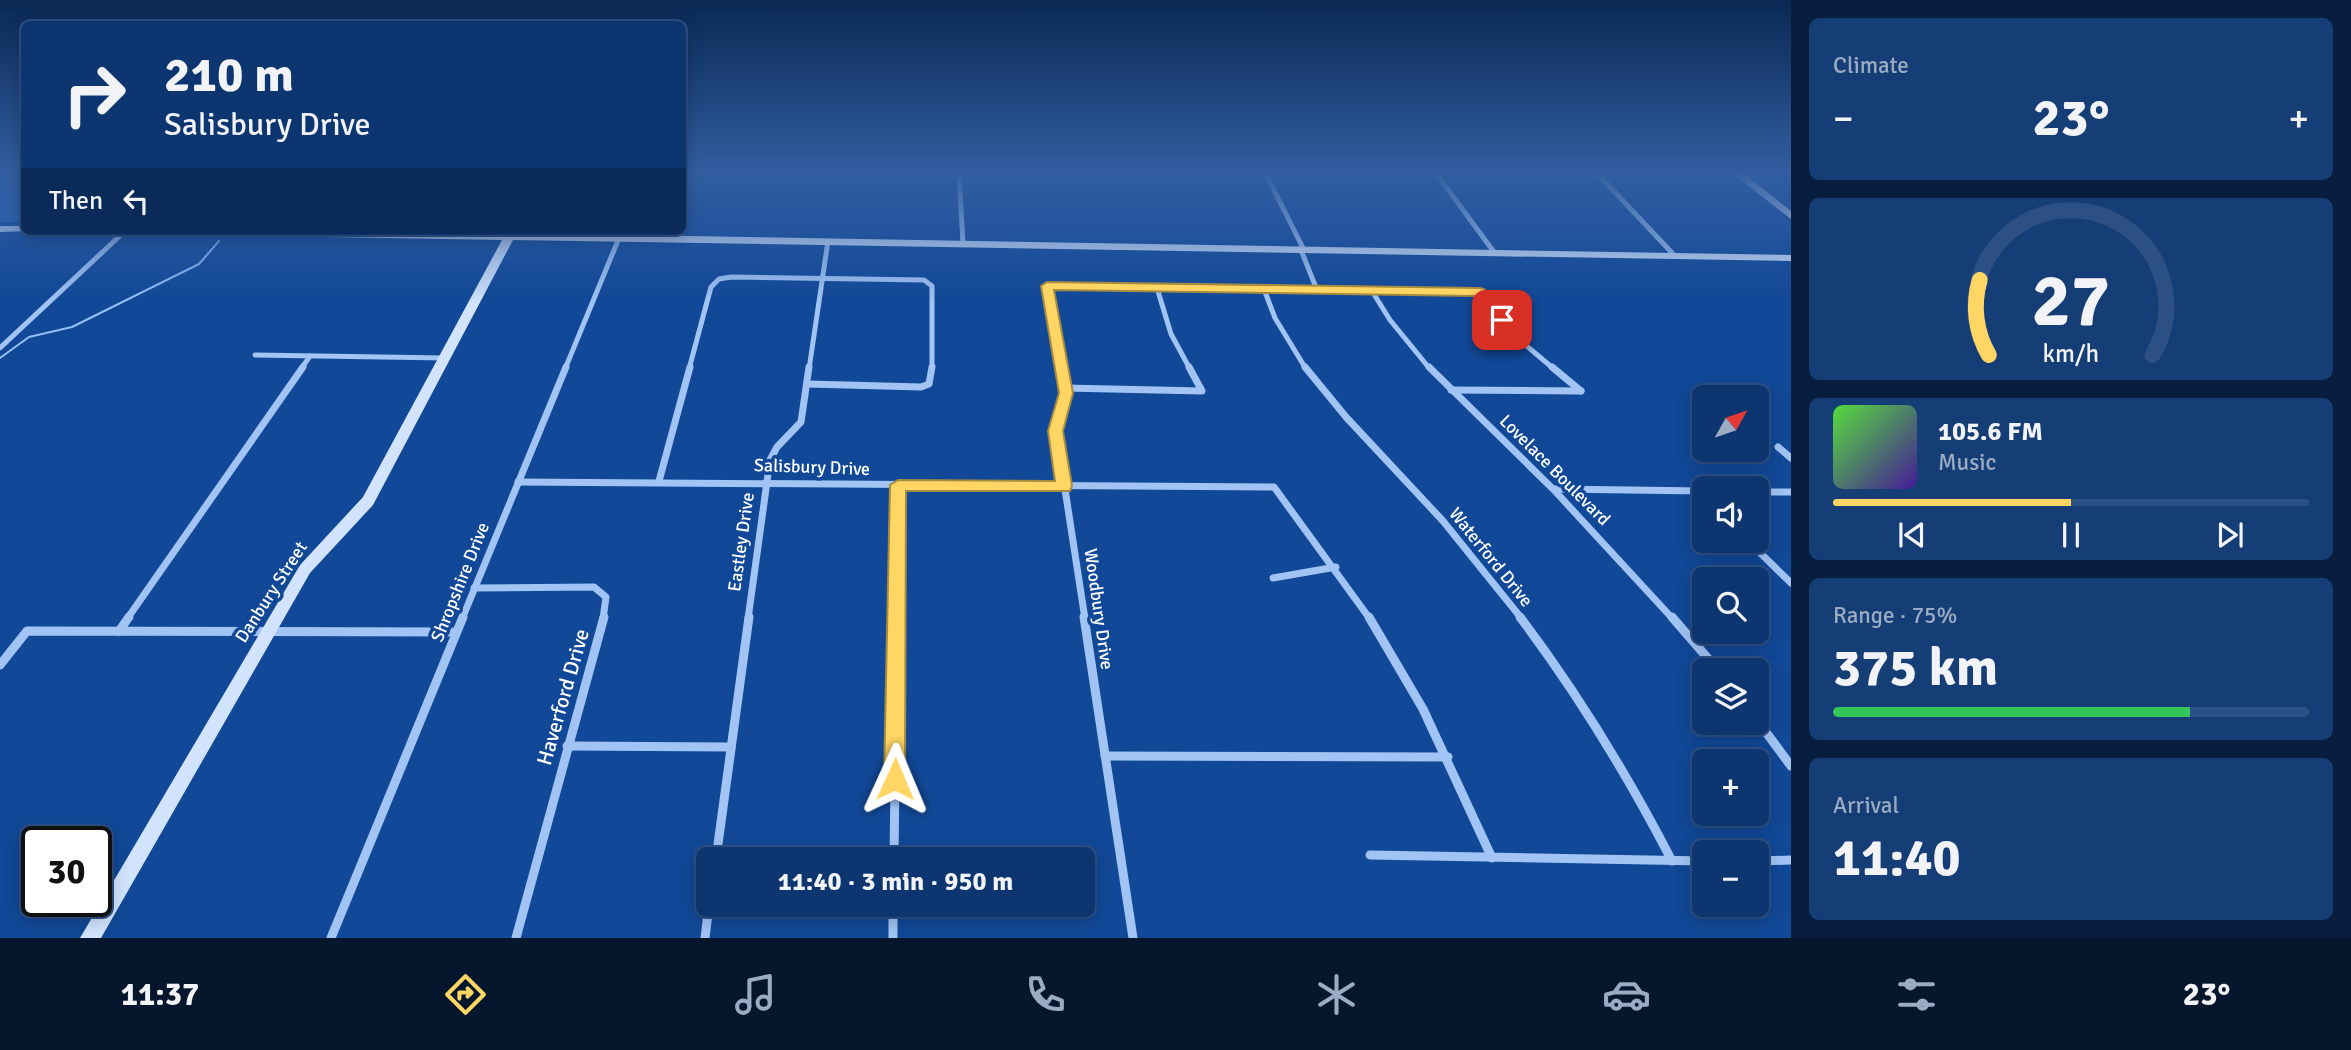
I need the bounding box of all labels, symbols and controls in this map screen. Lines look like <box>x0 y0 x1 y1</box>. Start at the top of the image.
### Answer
text: 210 m <box>164 45 294 105</box>
icon: right <box>49 49 140 140</box>
text: Climate <box>1833 51 1909 80</box>
text: 23° <box>2033 86 2109 150</box>
text: − <box>1833 95 1854 142</box>
text: + <box>2288 95 2309 142</box>
text: Salisbury Drive <box>164 105 370 144</box>
icon: left <box>117 182 155 220</box>
text: Then <box>49 185 103 217</box>
text: 27 <box>2032 257 2110 346</box>
pin <box>1472 290 1532 350</box>
icon: arrive <box>1483 301 1521 339</box>
text: km/h <box>2043 338 2099 369</box>
north arrow <box>1692 385 1769 462</box>
map controls <box>1692 385 1769 917</box>
street label: Lovelace Boulevard <box>1495 410 1615 530</box>
text: 105.6 FM <box>1938 416 2043 448</box>
text: Music <box>1938 448 1996 477</box>
street label: Salisbury Drive <box>754 454 870 480</box>
button: sound <box>1692 476 1769 553</box>
street label: Eastley Drive <box>723 491 759 593</box>
street label: Waterford Drive <box>1444 503 1538 611</box>
icon: previous <box>1893 516 1931 554</box>
icon: pause <box>2052 516 2090 554</box>
icon: next <box>2211 516 2249 554</box>
street label: Shropshire Drive <box>426 519 494 645</box>
street label: Danbury Street <box>230 537 312 647</box>
street label: Woodbury Drive <box>1080 547 1118 671</box>
button: search <box>1692 567 1769 644</box>
text: Range · 75% <box>1833 601 1957 630</box>
street label: Haverford Drive <box>531 626 595 768</box>
text: 375 km <box>1833 636 1998 700</box>
button: layers <box>1692 658 1769 735</box>
position arrow <box>858 742 932 816</box>
button: + <box>1692 749 1769 826</box>
text: Arrival <box>1833 791 1899 820</box>
speed limit sign: 30 <box>21 826 112 917</box>
text: 11:40 <box>1833 826 1961 890</box>
button: − <box>1692 840 1769 917</box>
text: 11:40 · 3 min · 950 m <box>778 866 1013 898</box>
icon: directions <box>441 970 490 1019</box>
icon: music <box>731 970 780 1019</box>
icon: phone <box>1021 970 1070 1019</box>
icon: climate <box>1312 970 1361 1019</box>
icon: car <box>1602 970 1651 1019</box>
icon: filters <box>1892 970 1941 1019</box>
text: 11:37 <box>121 975 199 1014</box>
text: 23° <box>2183 975 2230 1014</box>

